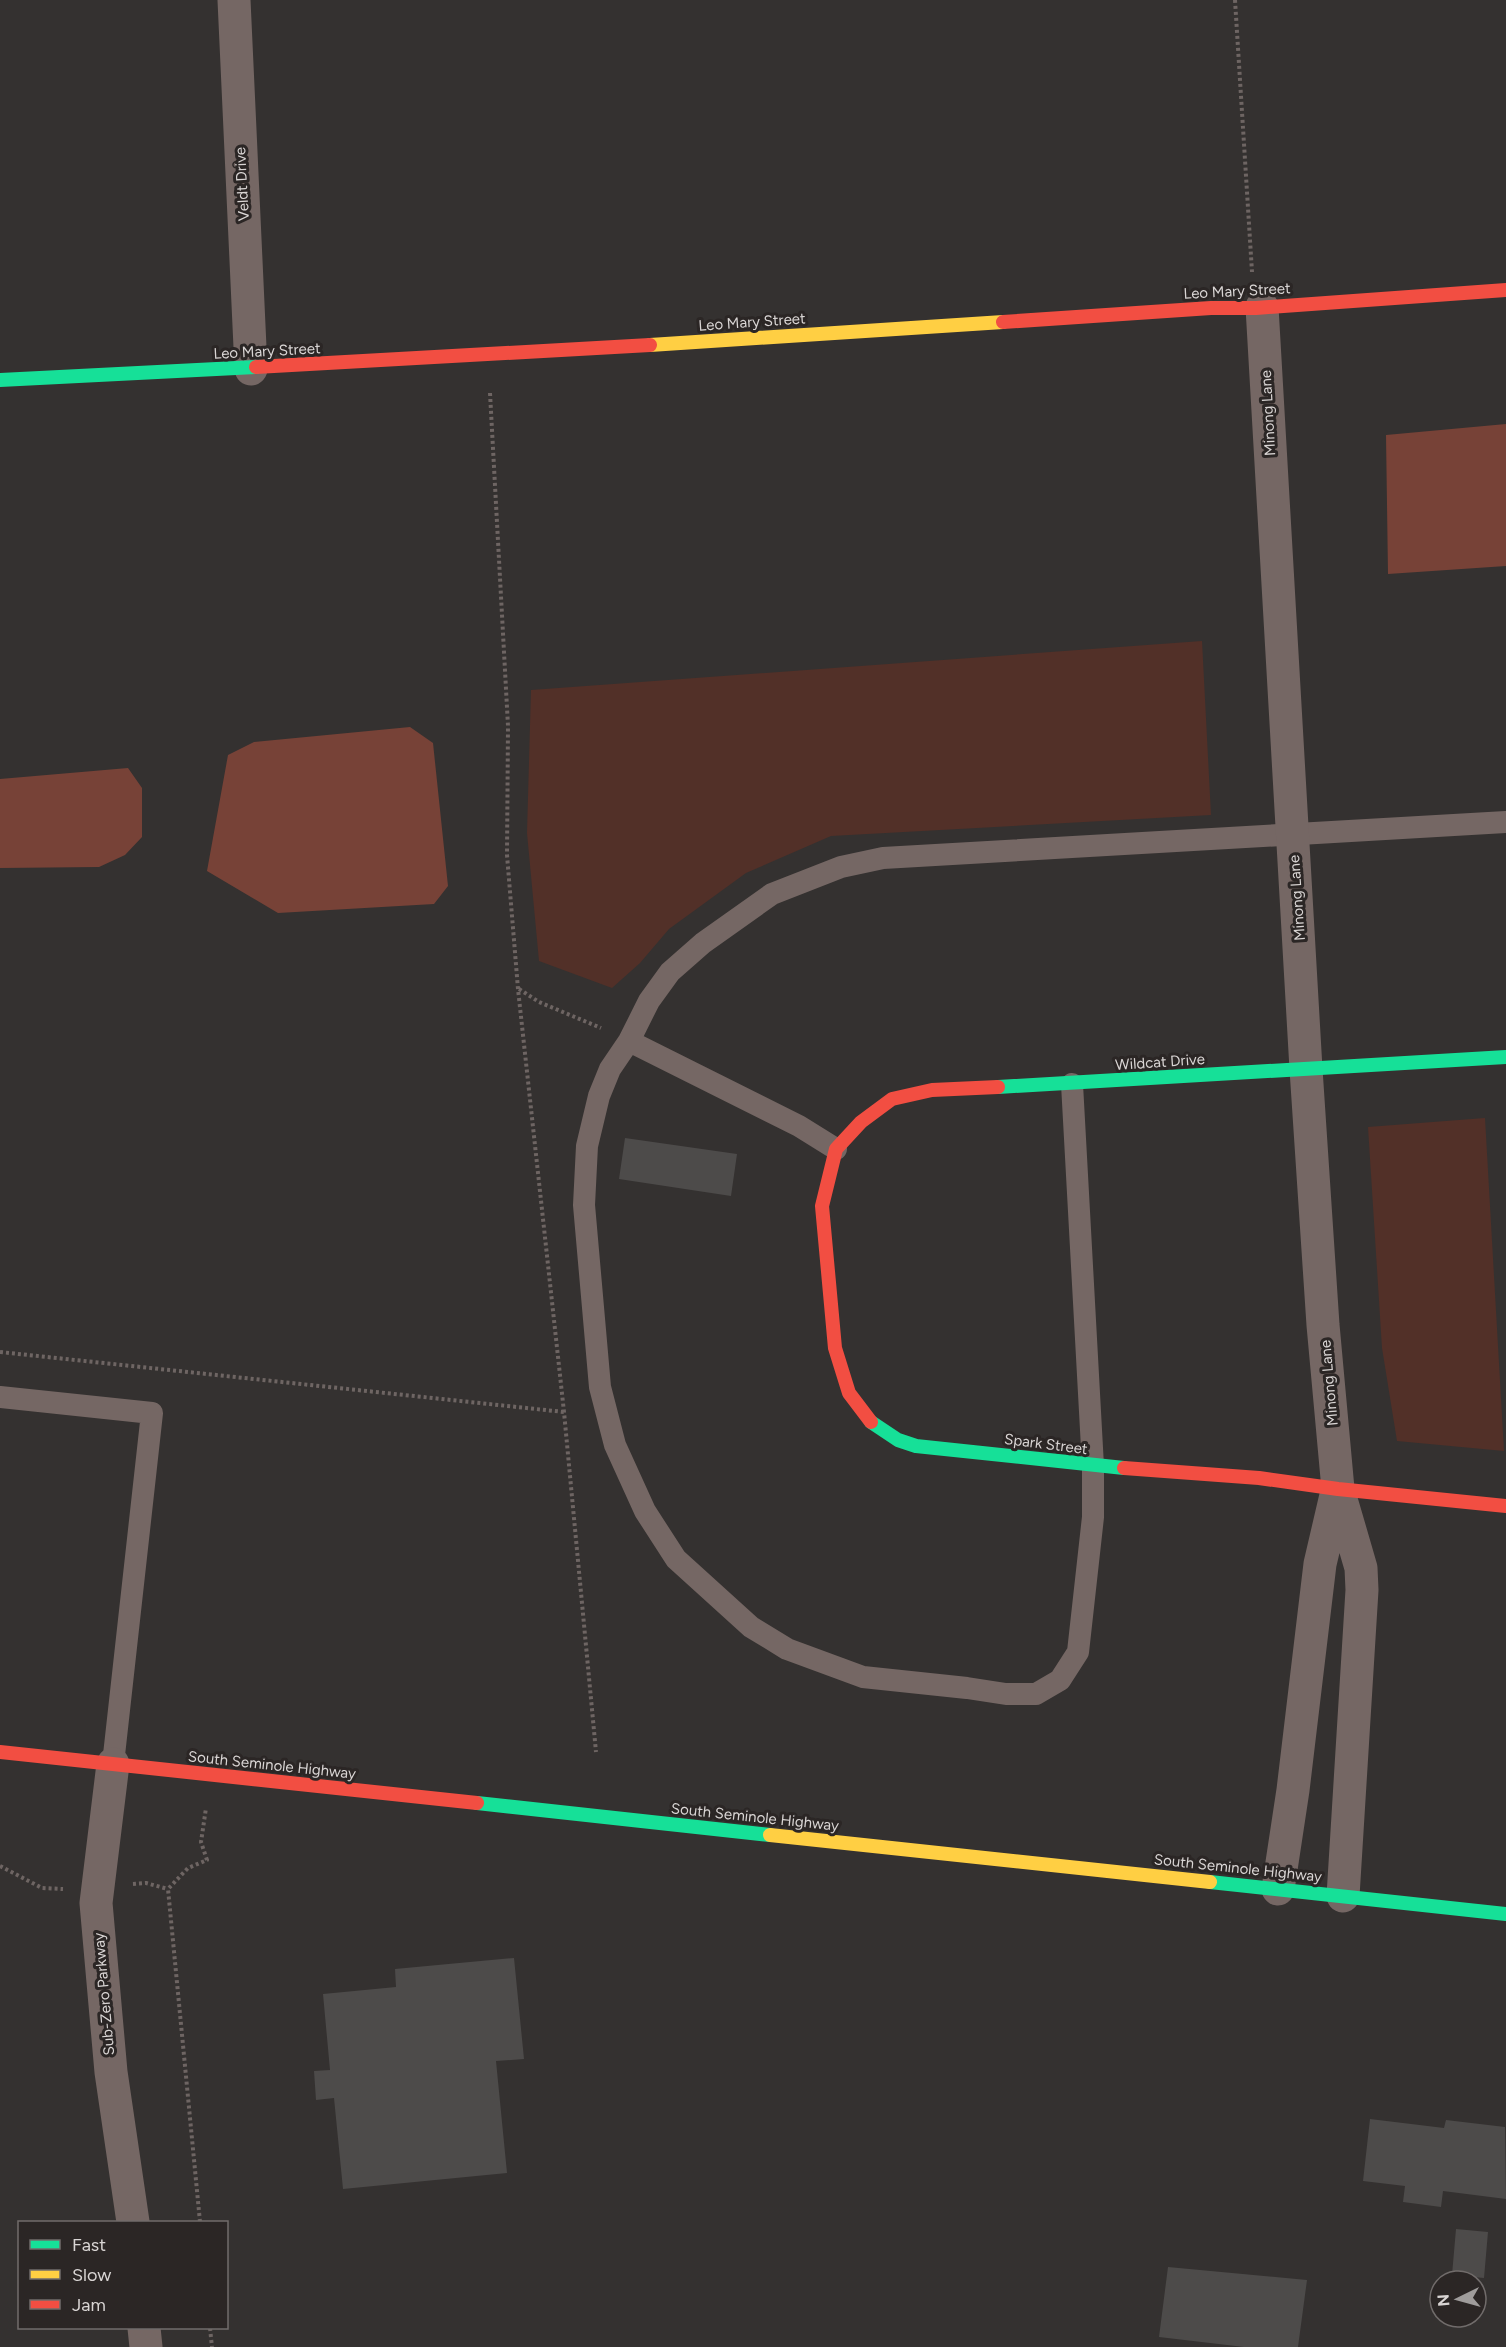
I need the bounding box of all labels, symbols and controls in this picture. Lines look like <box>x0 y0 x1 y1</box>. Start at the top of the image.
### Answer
street label: Veldt Drive <box>231 147 253 221</box>
street label: Leo Mary Street <box>1183 279 1291 303</box>
street label: Leo Mary Street <box>698 309 807 335</box>
street label: Leo Mary Street <box>213 339 321 363</box>
street label: Minong Lane <box>1257 370 1279 456</box>
street label: Minong Lane <box>1285 854 1309 942</box>
street label: Wildcat Drive <box>1115 1050 1205 1074</box>
street label: Minong Lane <box>1316 1339 1342 1427</box>
street label: Spark Street <box>1003 1430 1089 1458</box>
street label: South Seminole Highway <box>187 1747 357 1783</box>
street label: South Seminole Highway <box>670 1799 840 1835</box>
street label: South Seminole Highway <box>1153 1850 1323 1886</box>
street label: Sub-Zero Parkway <box>90 1932 118 2056</box>
legend <box>18 2221 228 2329</box>
text: Fast <box>72 2234 106 2256</box>
text: Slow <box>72 2264 111 2286</box>
north arrow <box>1428 2269 1488 2329</box>
text: N <box>1434 2293 1454 2307</box>
text: Jam <box>72 2294 106 2316</box>

